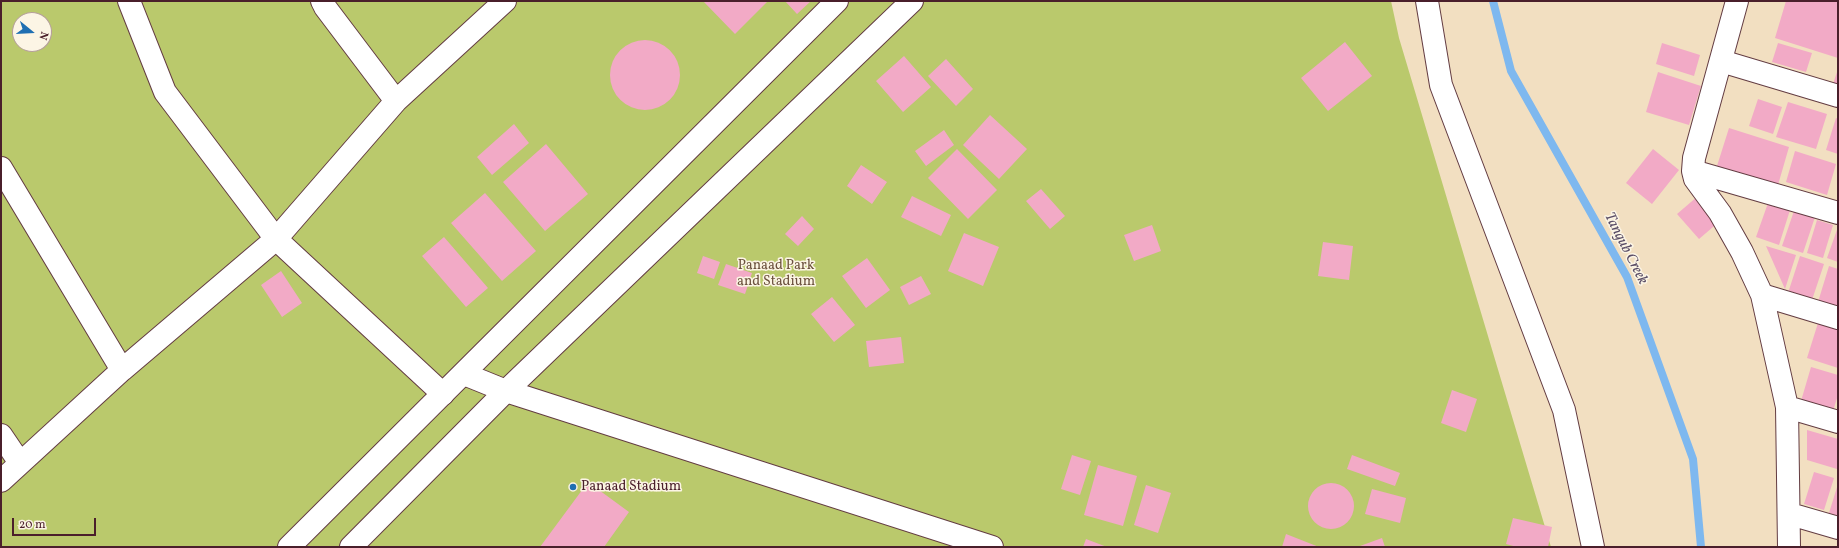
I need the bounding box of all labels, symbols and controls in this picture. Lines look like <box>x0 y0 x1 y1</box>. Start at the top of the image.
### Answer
north arrow <box>12 12 52 52</box>
text: N <box>35 29 51 42</box>
water label: Tangub Creek <box>1599 210 1651 288</box>
park label: Panaad Park and Stadium <box>737 258 815 290</box>
place label: Panaad Stadium <box>581 479 681 495</box>
marker: Panaad Stadium <box>568 482 578 492</box>
scale bar <box>14 510 98 536</box>
text: 20 m <box>19 517 46 533</box>

